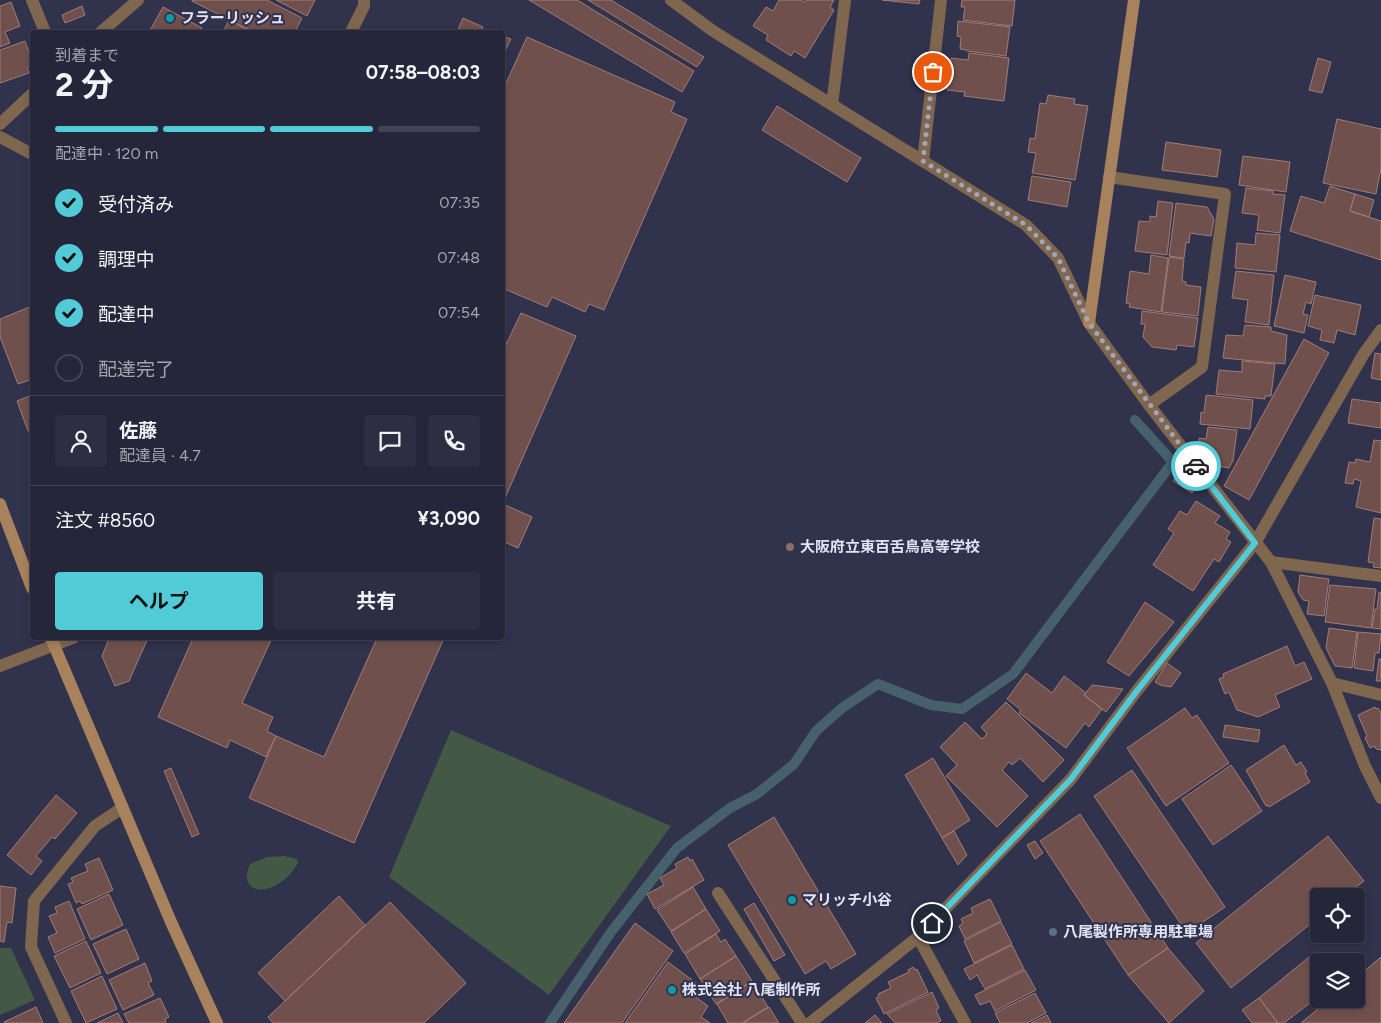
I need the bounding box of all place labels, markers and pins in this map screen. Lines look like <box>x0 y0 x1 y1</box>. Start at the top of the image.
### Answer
place label: フラーリッシュ <box>180 9 285 27</box>
marker: フラーリッシュ <box>164 12 176 24</box>
pin <box>912 51 954 93</box>
place label: 大阪府立東百舌鳥高等学校 <box>800 538 980 556</box>
marker: 大阪府立東百舌鳥高等学校 <box>784 541 796 553</box>
place label: マリッチ小谷 <box>802 891 892 909</box>
marker: マリッチ小谷 <box>786 894 798 906</box>
pin <box>911 902 953 944</box>
place label: 八尾製作所専用駐車場 <box>1063 923 1213 941</box>
marker: 八尾製作所専用駐車場 <box>1047 926 1059 938</box>
place label: 株式会社 八尾制作所 <box>682 981 821 999</box>
marker: 株式会社 八尾制作所 <box>666 984 678 996</box>

